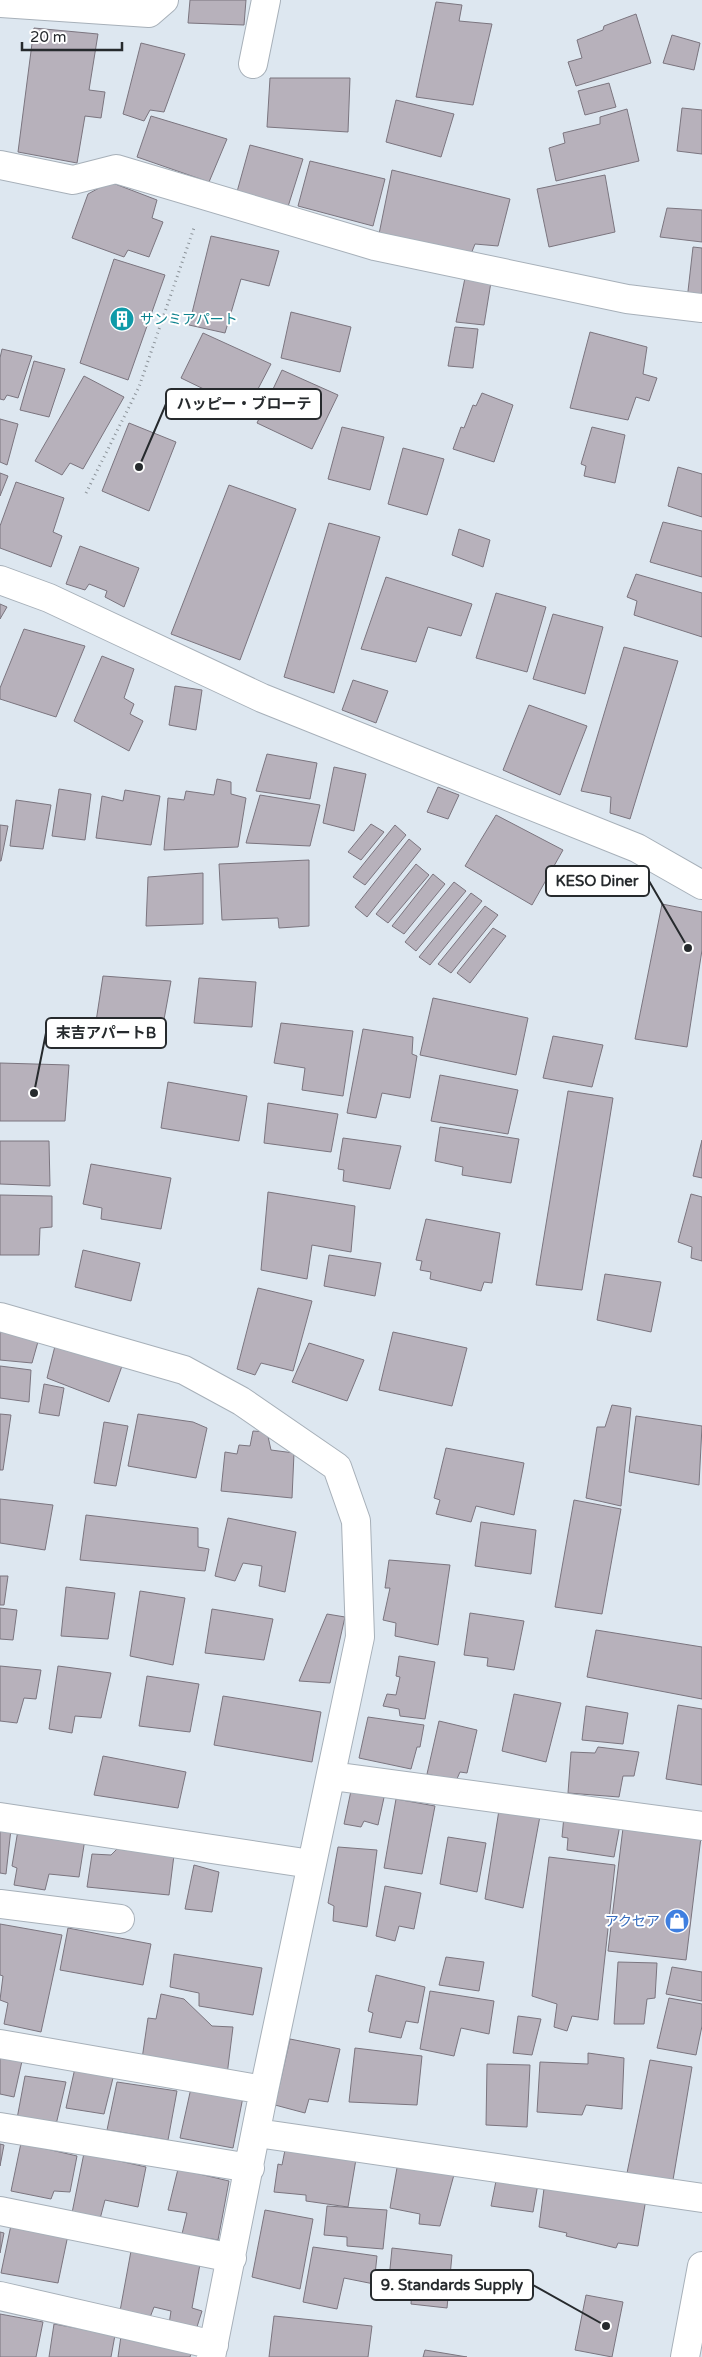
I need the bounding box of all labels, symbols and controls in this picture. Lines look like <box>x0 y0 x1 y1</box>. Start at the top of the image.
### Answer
scale bar <box>22 20 122 52</box>
text: 20 m <box>30 28 67 46</box>
building icon: サンミアパート <box>109 306 135 332</box>
place label: サンミアパート <box>140 311 238 328</box>
callout: ハッピー・ブローテ <box>166 389 321 419</box>
text: ハッピー・ブローテ <box>176 395 312 413</box>
callout: KESO Diner <box>546 866 649 896</box>
text: KESO Diner <box>555 872 639 890</box>
callout: 末吉アパートB <box>46 1018 166 1048</box>
text: 末吉アパートB <box>56 1024 156 1042</box>
shop icon: アクセア <box>664 1908 690 1934</box>
place label: アクセア <box>605 1913 660 1930</box>
callout: 9. Standards Supply <box>371 2270 533 2300</box>
text: 9. Standards Supply <box>381 2276 523 2295</box>

